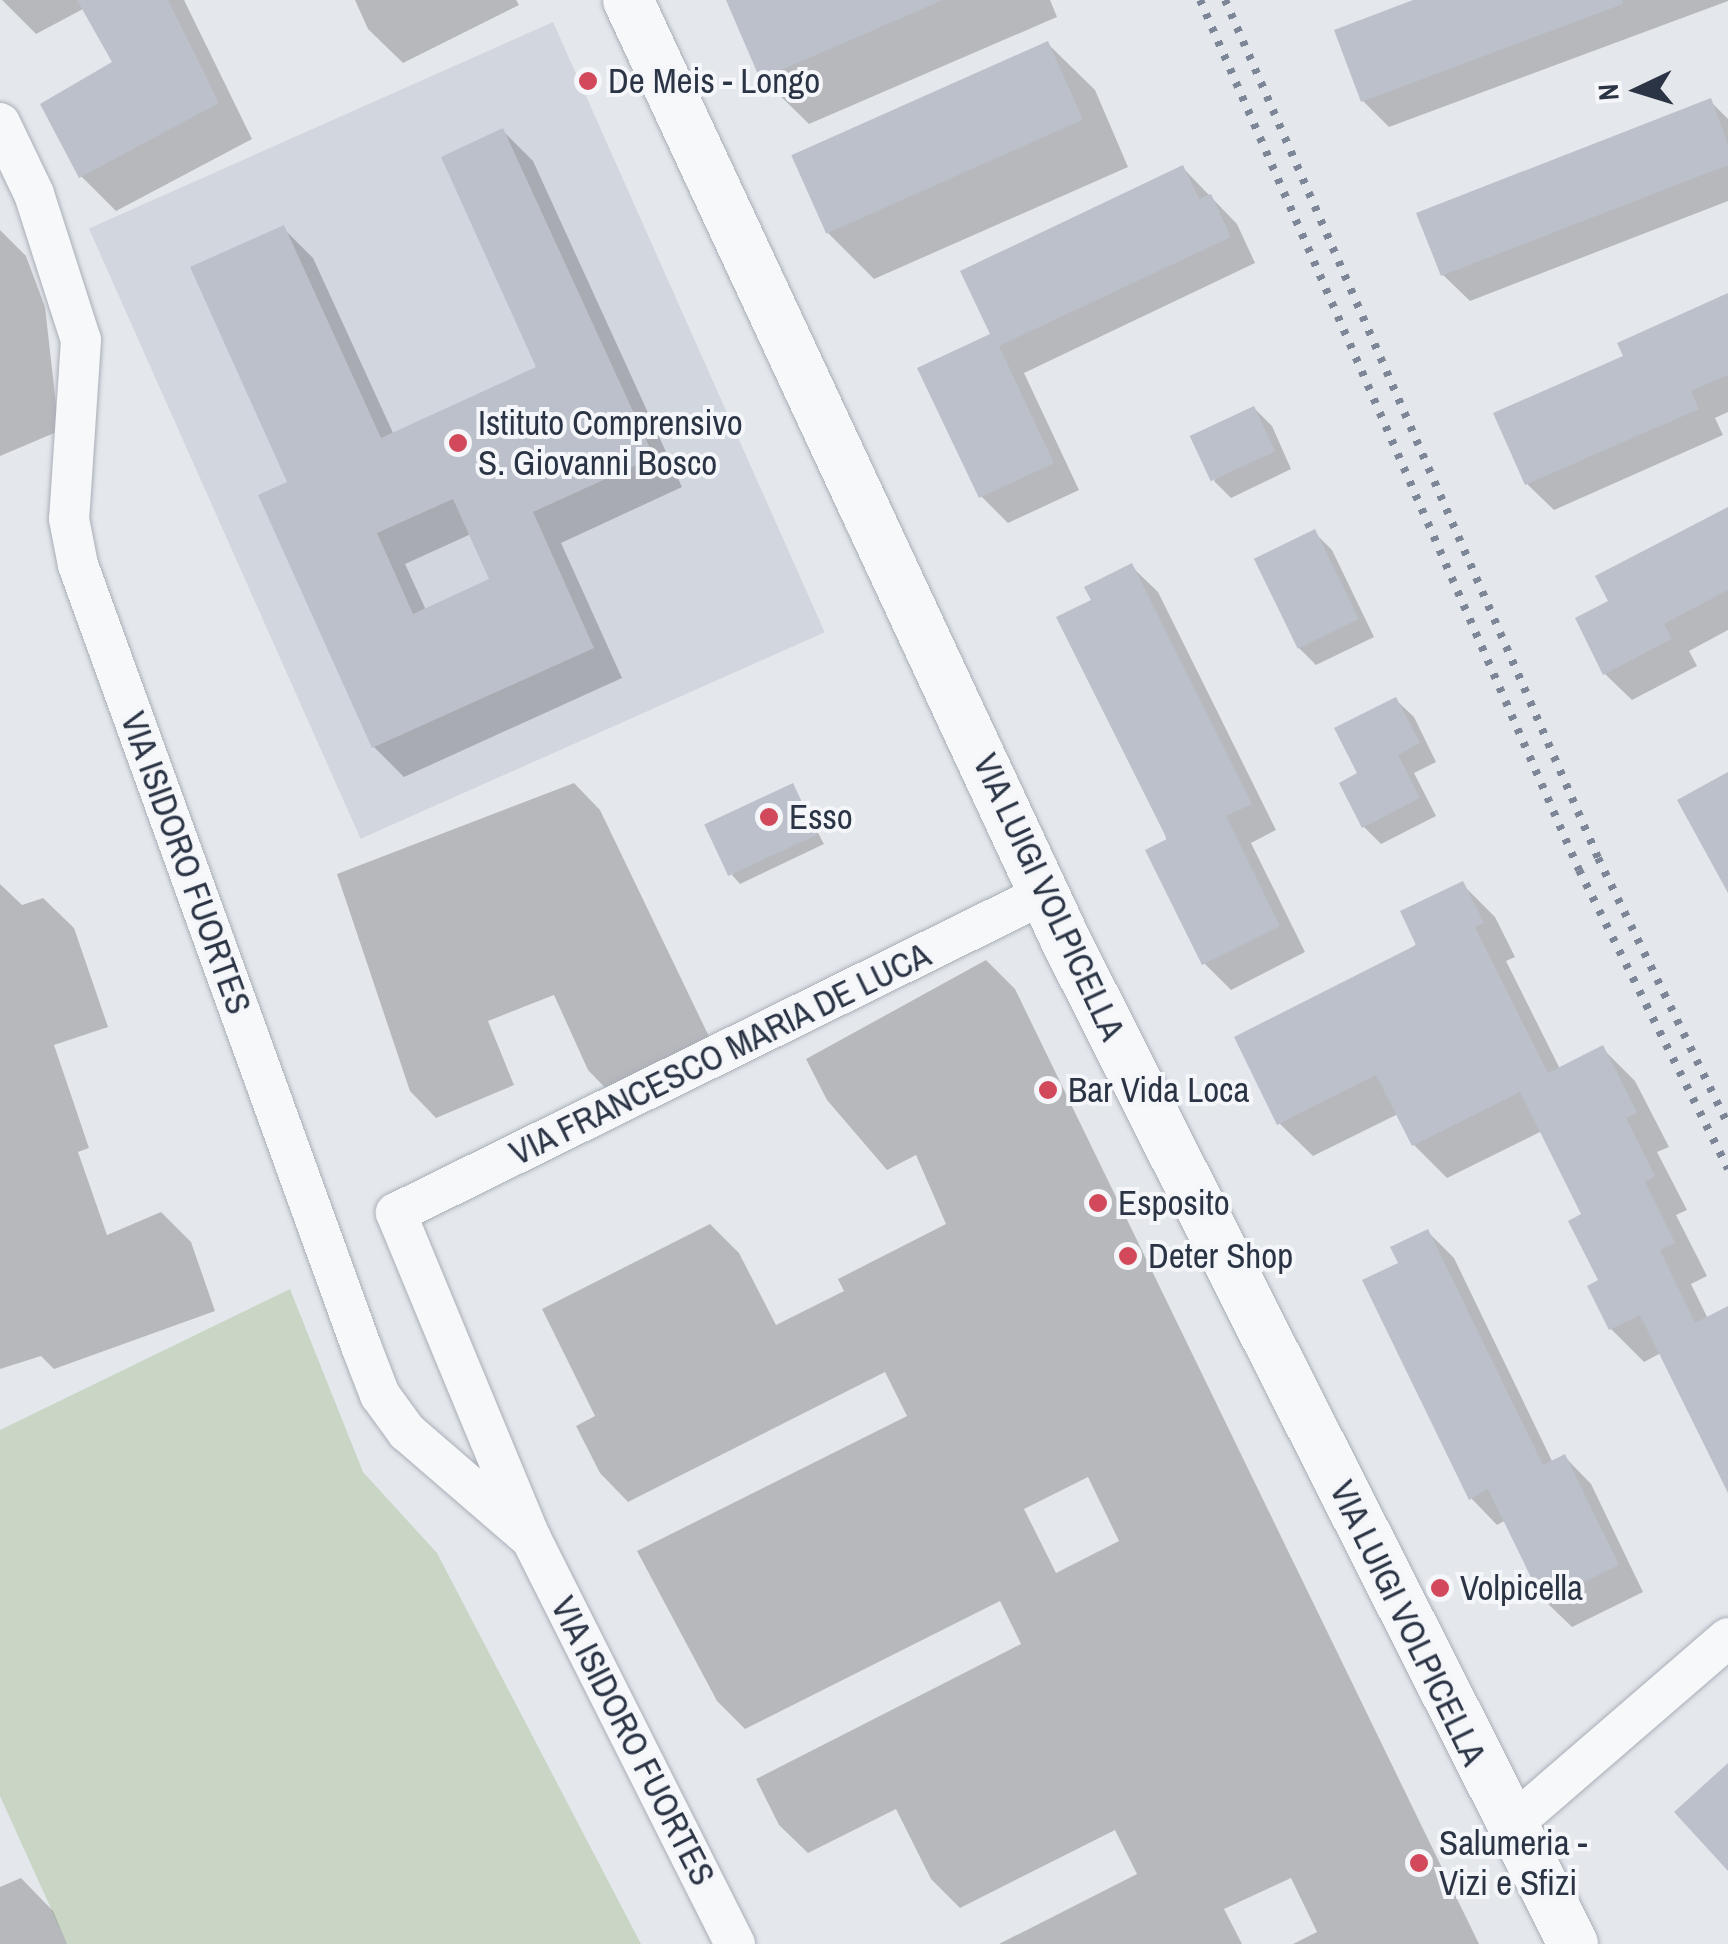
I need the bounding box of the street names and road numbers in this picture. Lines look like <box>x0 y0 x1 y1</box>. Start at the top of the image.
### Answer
street label: VIA ISIDORO FUORTES <box>112 705 260 1021</box>
street label: VIA LUIGI VOLPICELLA <box>964 746 1134 1048</box>
street label: VIA FRANCESCO MARIA DE LUCA <box>502 933 938 1175</box>
street label: VIA LUIGI VOLPICELLA <box>1321 1473 1495 1773</box>
street label: VIA ISIDORO FUORTES <box>542 1589 724 1893</box>

